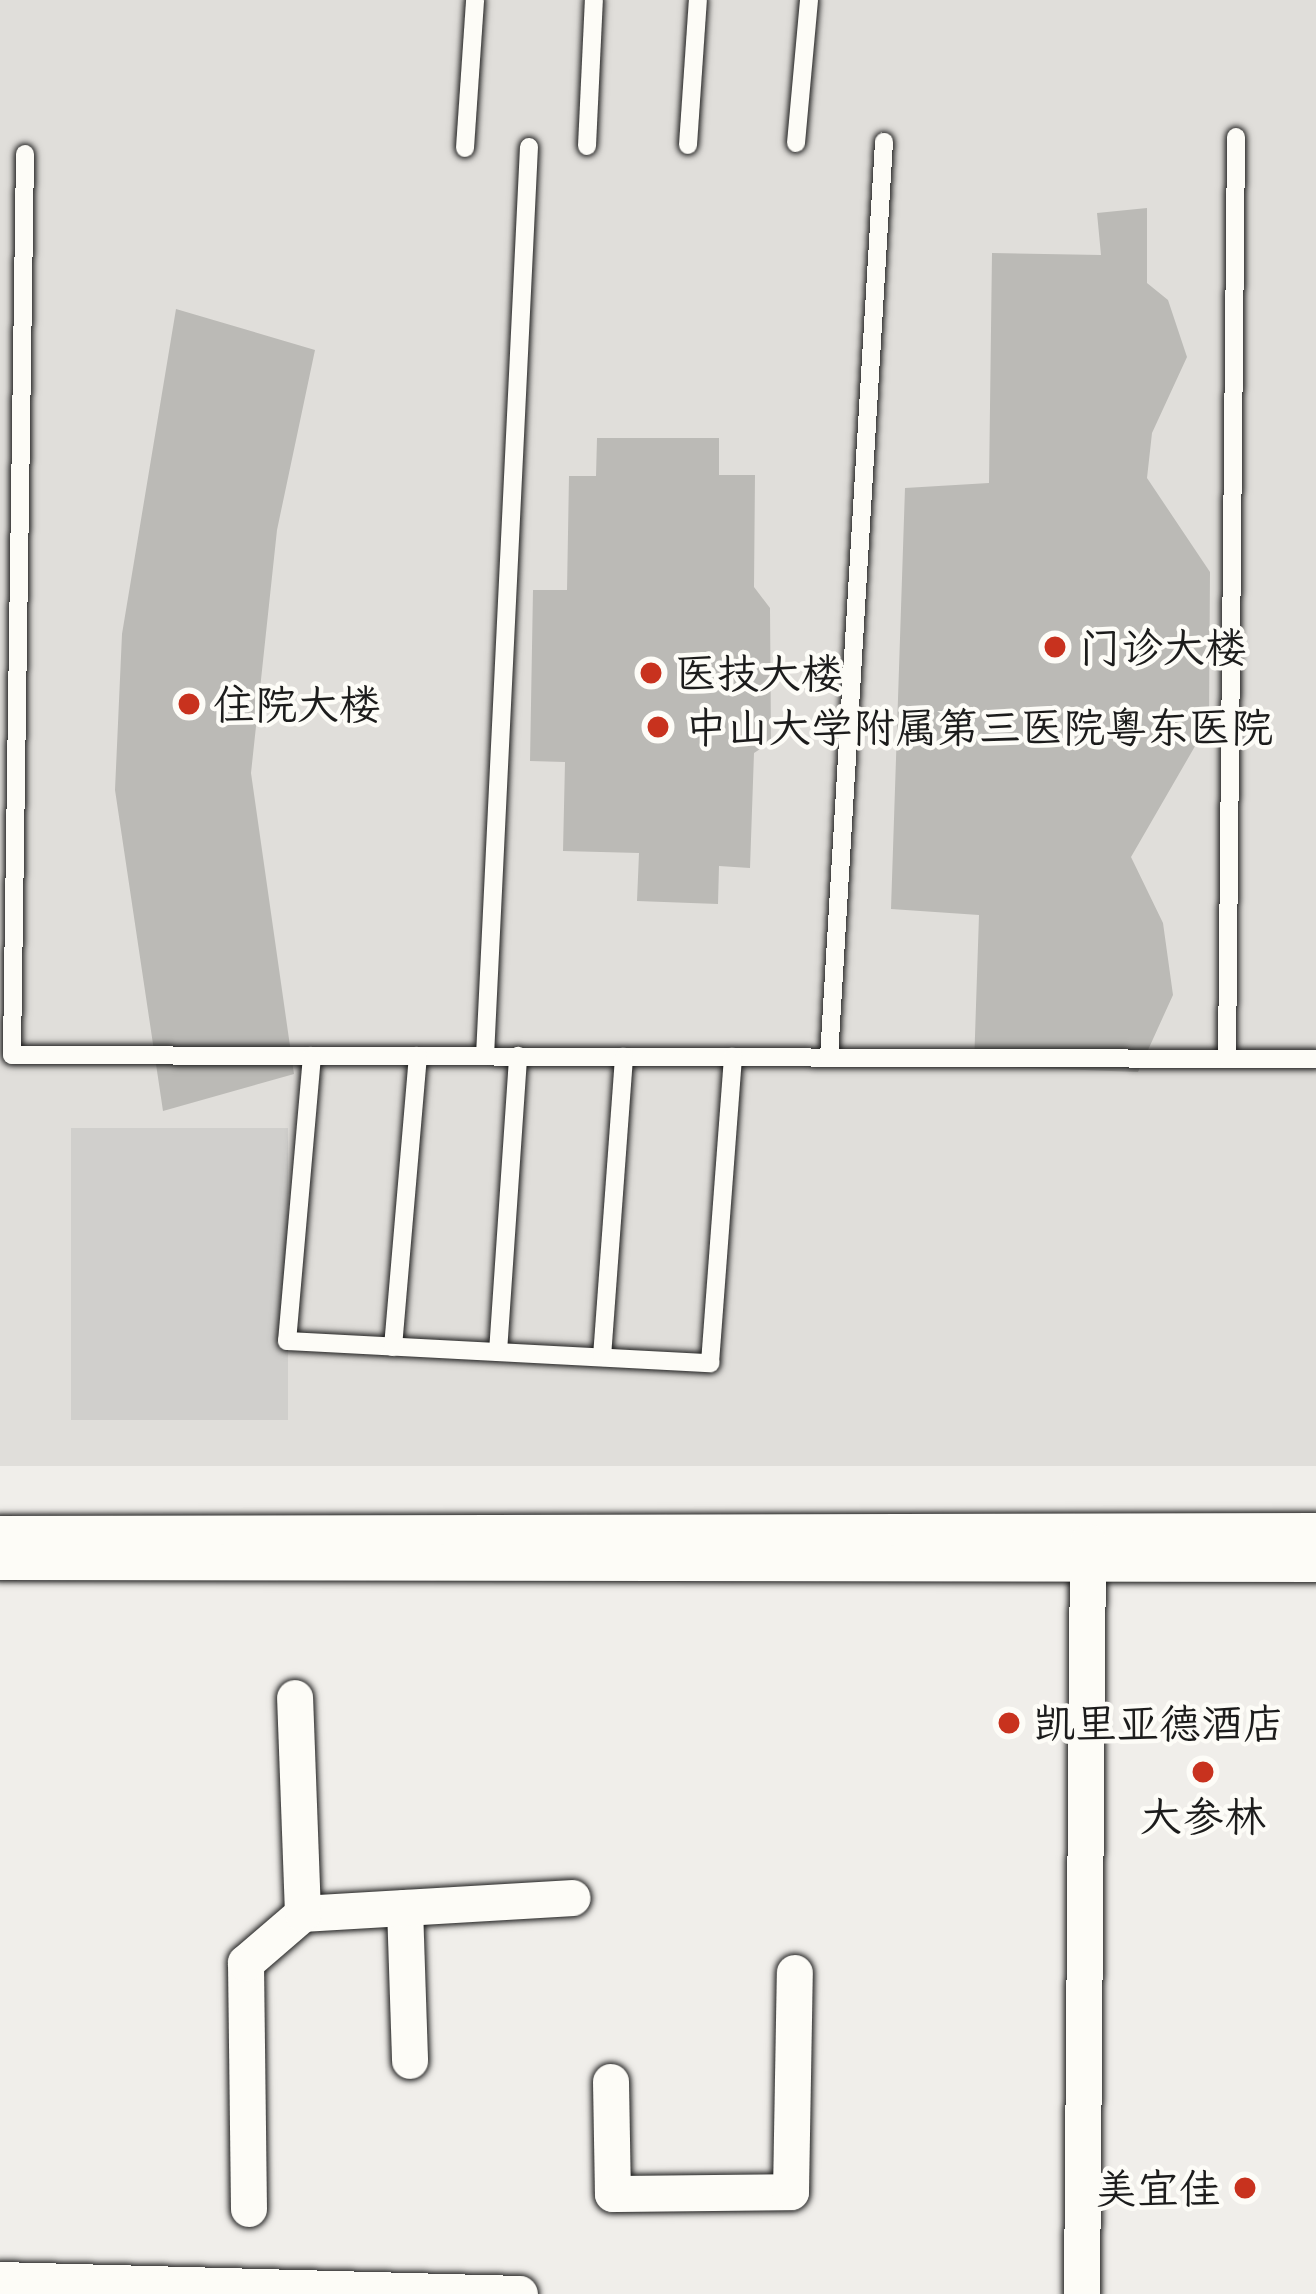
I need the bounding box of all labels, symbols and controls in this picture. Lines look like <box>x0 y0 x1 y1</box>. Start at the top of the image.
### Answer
place label: 门诊大楼 <box>1079 622 1247 672</box>
marker: 门诊大楼 <box>1042 634 1068 660</box>
place label: 医技大楼 <box>675 648 843 698</box>
marker: 医技大楼 <box>638 660 664 686</box>
place label: 住院大楼 <box>213 679 381 729</box>
marker: 住院大楼 <box>176 691 202 717</box>
place label: 中山大学附属第三医院粤东医院 <box>685 702 1273 752</box>
marker: 中山大学附属第三医院粤东医院 <box>642 711 674 743</box>
place label: 凯里亚德酒店 <box>1033 1698 1285 1748</box>
marker: 凯里亚德酒店 <box>996 1710 1022 1736</box>
marker: 大参林 <box>1190 1759 1216 1785</box>
place label: 大参林 <box>1140 1791 1266 1841</box>
place label: 美宜佳 <box>1095 2163 1221 2213</box>
marker: 美宜佳 <box>1232 2175 1258 2201</box>

